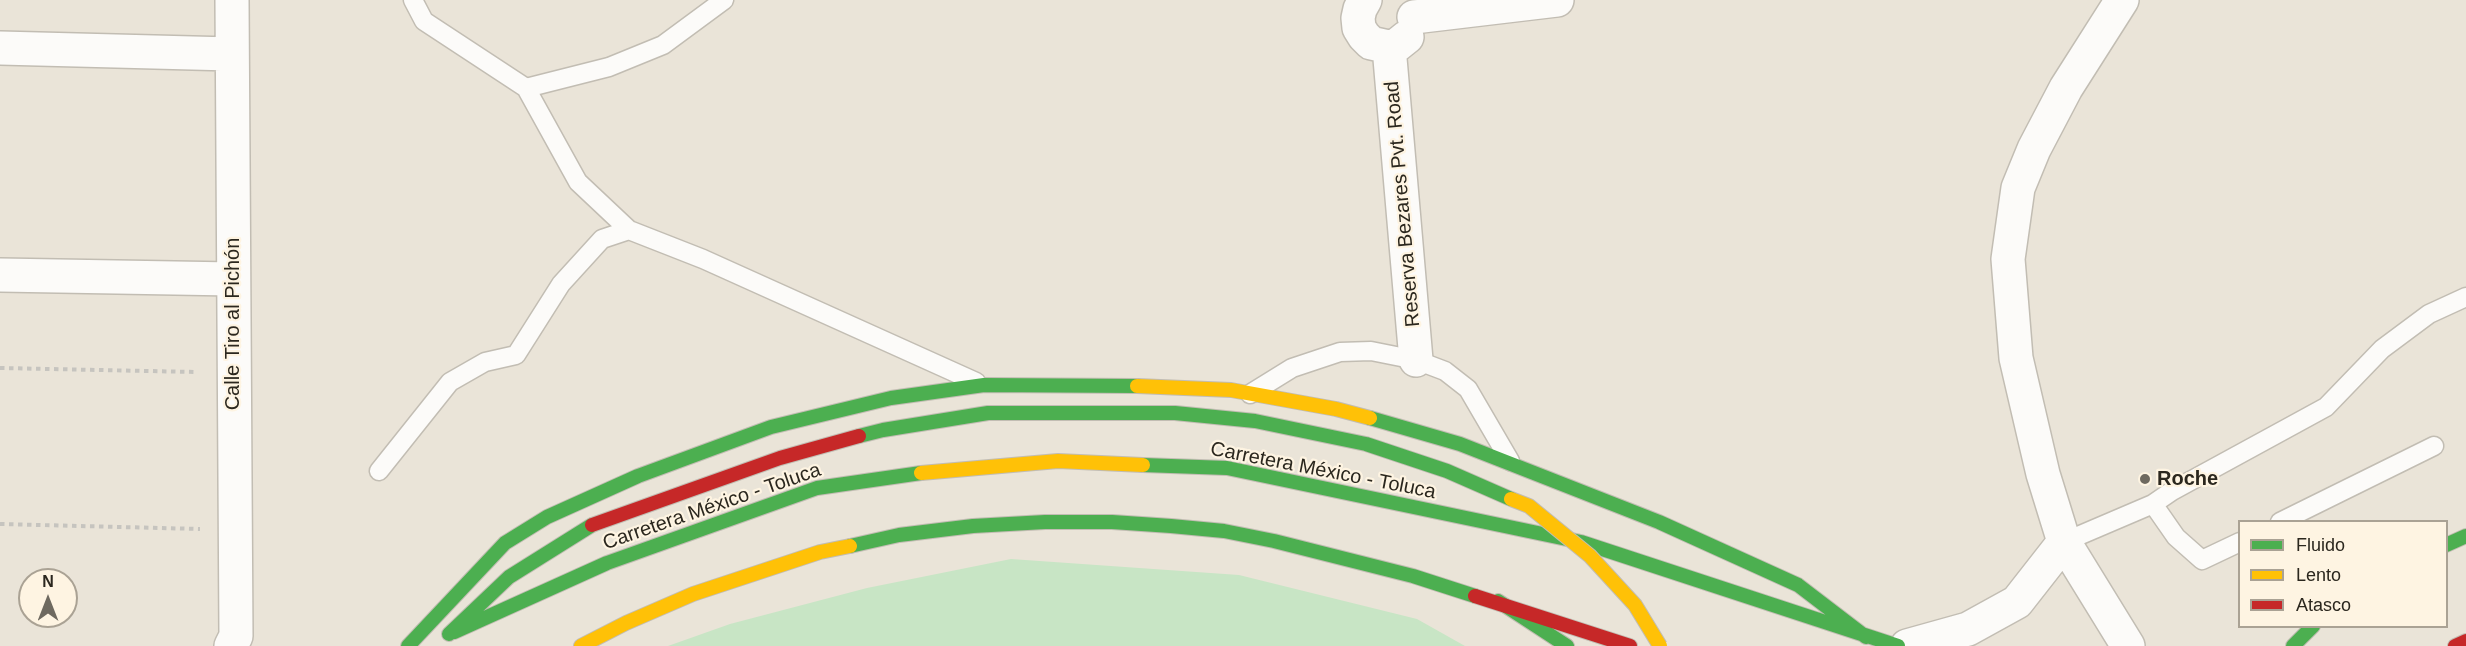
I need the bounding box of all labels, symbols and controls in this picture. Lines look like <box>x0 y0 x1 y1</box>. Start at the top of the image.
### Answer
street label: Reserva Bezares Pvt. Road <box>1380 80 1426 328</box>
street label: Calle Tiro al Pichón <box>221 238 245 410</box>
street label: Carretera México - Toluca <box>1208 437 1438 505</box>
street label: Carretera México - Toluca <box>600 458 824 556</box>
place label: Roche <box>2157 467 2218 491</box>
marker: Roche <box>2138 472 2152 486</box>
legend <box>2238 520 2448 628</box>
text: Fluido <box>2296 535 2345 555</box>
text: Lento <box>2296 565 2341 585</box>
north arrow <box>18 568 78 628</box>
text: N <box>42 573 54 590</box>
text: Atasco <box>2296 595 2351 615</box>

